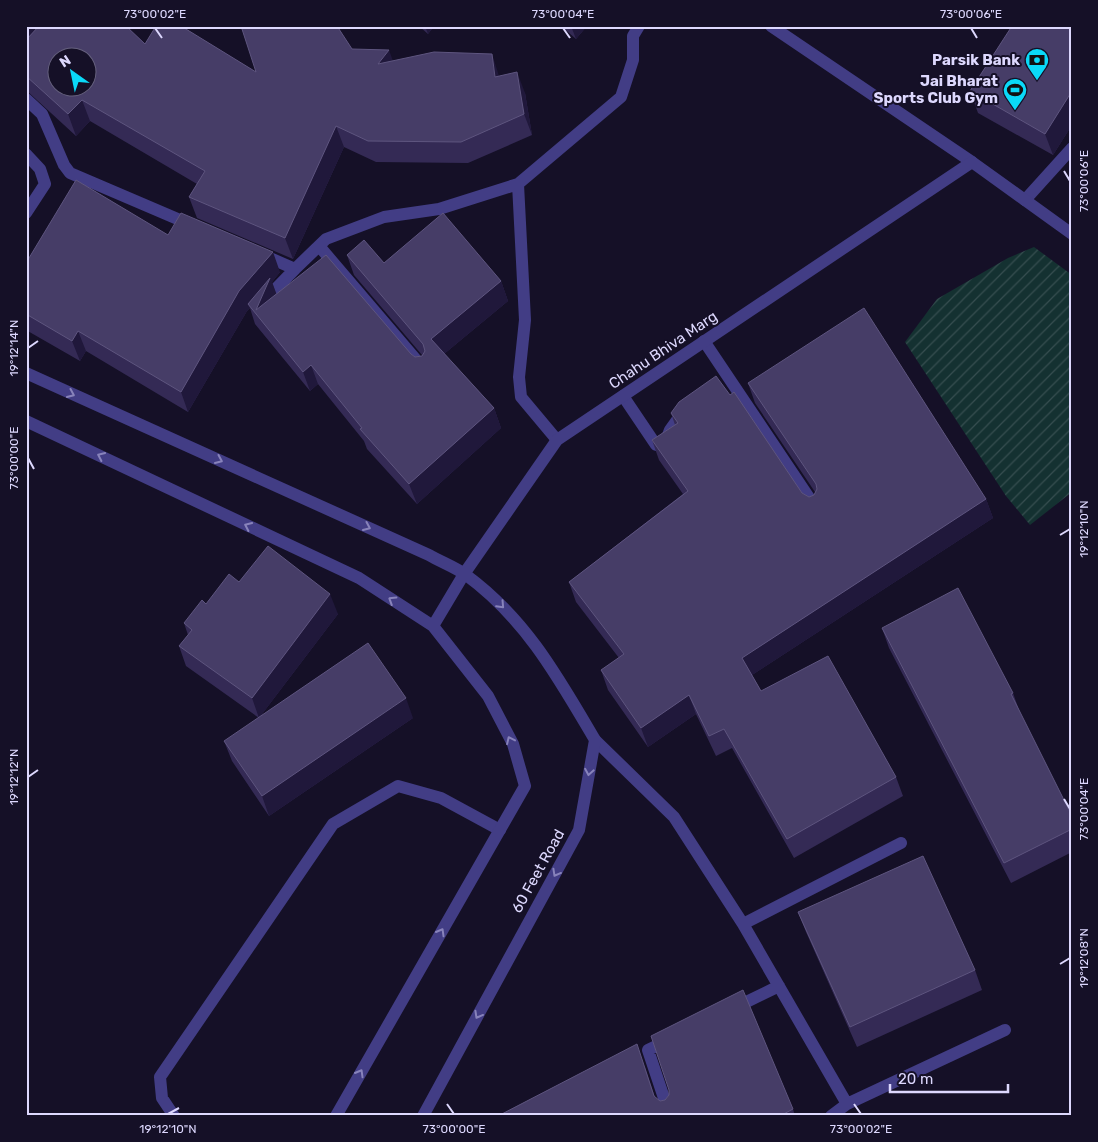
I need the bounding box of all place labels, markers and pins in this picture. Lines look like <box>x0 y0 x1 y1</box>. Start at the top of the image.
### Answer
bank icon: Parsik Bank <box>1024 47 1050 81</box>
place label: Parsik Bank <box>932 51 1020 69</box>
place label: Jai Bharat Sports Club Gym <box>874 72 998 107</box>
sports icon: Jai Bharat Sports Club Gym <box>1002 77 1028 111</box>

